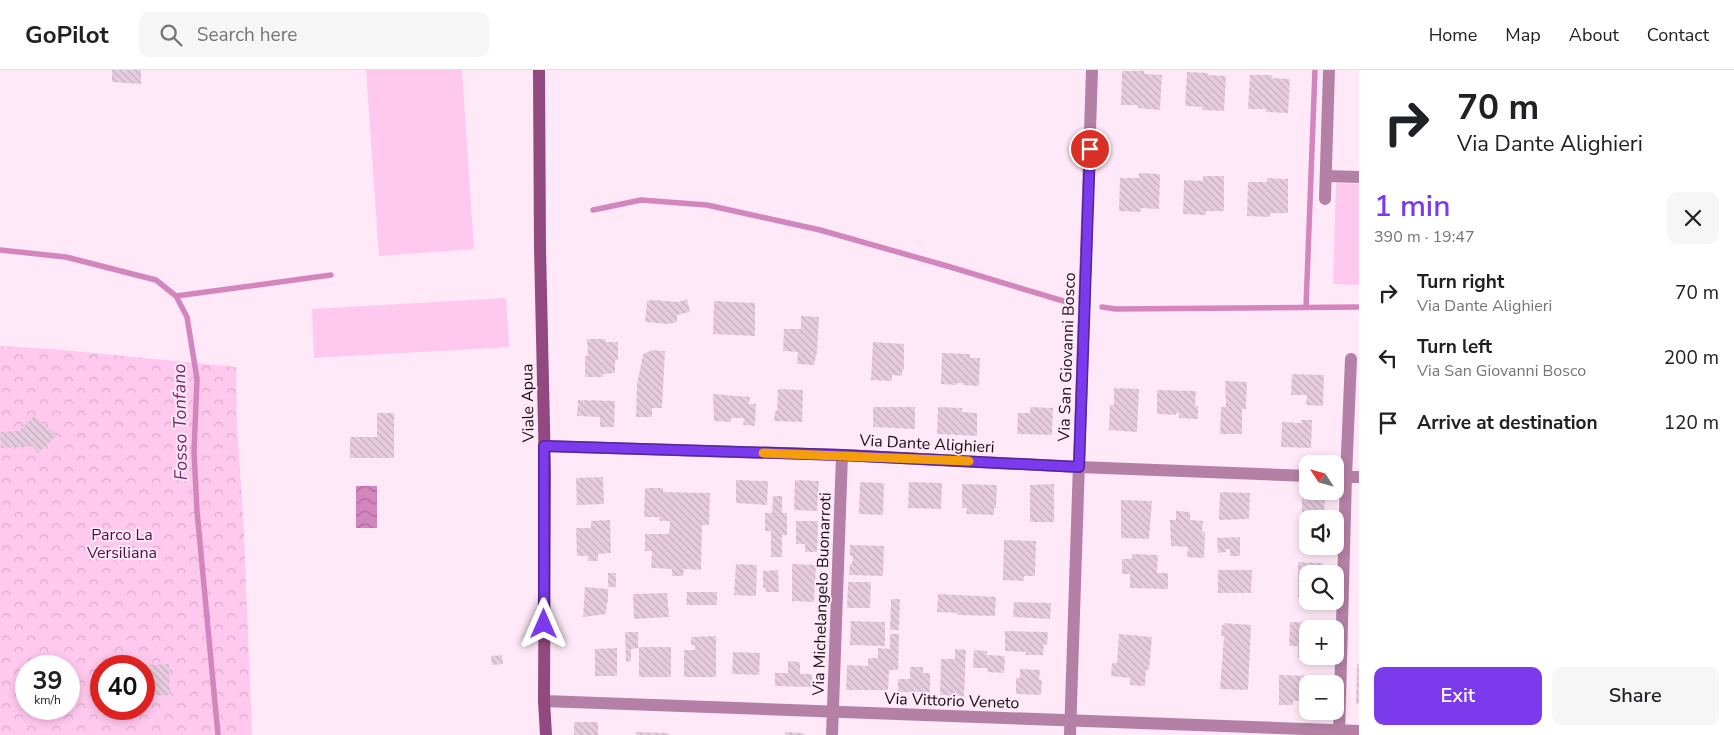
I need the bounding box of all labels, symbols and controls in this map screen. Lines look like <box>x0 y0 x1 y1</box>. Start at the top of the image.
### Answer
search box <box>139 12 489 57</box>
text: GoPilot <box>25 19 109 51</box>
icon: search <box>157 21 185 49</box>
text: Search here <box>197 22 297 48</box>
text: Home <box>1429 23 1477 47</box>
text: Map <box>1505 23 1541 47</box>
text: About <box>1569 23 1619 47</box>
text: Contact <box>1647 23 1709 47</box>
text: 70 m <box>1457 84 1539 131</box>
icon: right <box>1374 90 1439 155</box>
pin <box>1069 128 1111 170</box>
text: Via Dante Alighieri <box>1457 129 1643 159</box>
icon: arrive <box>1076 135 1104 163</box>
text: 1 min <box>1374 186 1450 227</box>
button: close <box>1667 192 1719 244</box>
text: 390 m · 19:47 <box>1374 226 1475 248</box>
text: Turn right <box>1417 269 1504 295</box>
street label: Via San Giovanni Bosco <box>1053 272 1081 443</box>
icon: right <box>1374 279 1402 307</box>
text: 70 m <box>1675 280 1719 306</box>
text: Via Dante Alighieri <box>1417 295 1552 317</box>
text: Turn left <box>1417 334 1492 360</box>
icon: left <box>1374 344 1402 372</box>
text: 200 m <box>1664 345 1719 371</box>
text: Via San Giovanni Bosco <box>1417 360 1586 382</box>
water label: Fosso Tonfano <box>167 363 193 481</box>
street label: Viale Apua <box>516 363 540 444</box>
icon: arrive <box>1374 409 1402 437</box>
text: Arrive at destination <box>1417 410 1598 436</box>
text: 120 m <box>1664 410 1719 436</box>
street label: Via Dante Alighieri <box>858 429 995 459</box>
north arrow <box>1299 455 1344 500</box>
map controls <box>1299 455 1344 720</box>
street label: Via Michelangelo Buonarroti <box>807 492 837 697</box>
button: sound <box>1299 510 1344 555</box>
park label: Parco La Versiliana <box>86 524 157 564</box>
button: search <box>1299 565 1344 610</box>
position arrow <box>517 597 569 649</box>
button: + <box>1299 620 1344 665</box>
speed limit sign: 40 <box>90 655 155 720</box>
text: 39 <box>32 664 63 698</box>
button: Exit <box>1374 667 1542 725</box>
button: Share <box>1552 667 1719 725</box>
button: − <box>1299 675 1344 720</box>
street label: Via Vittorio Veneto <box>883 688 1020 714</box>
text: km/h <box>34 692 61 708</box>

